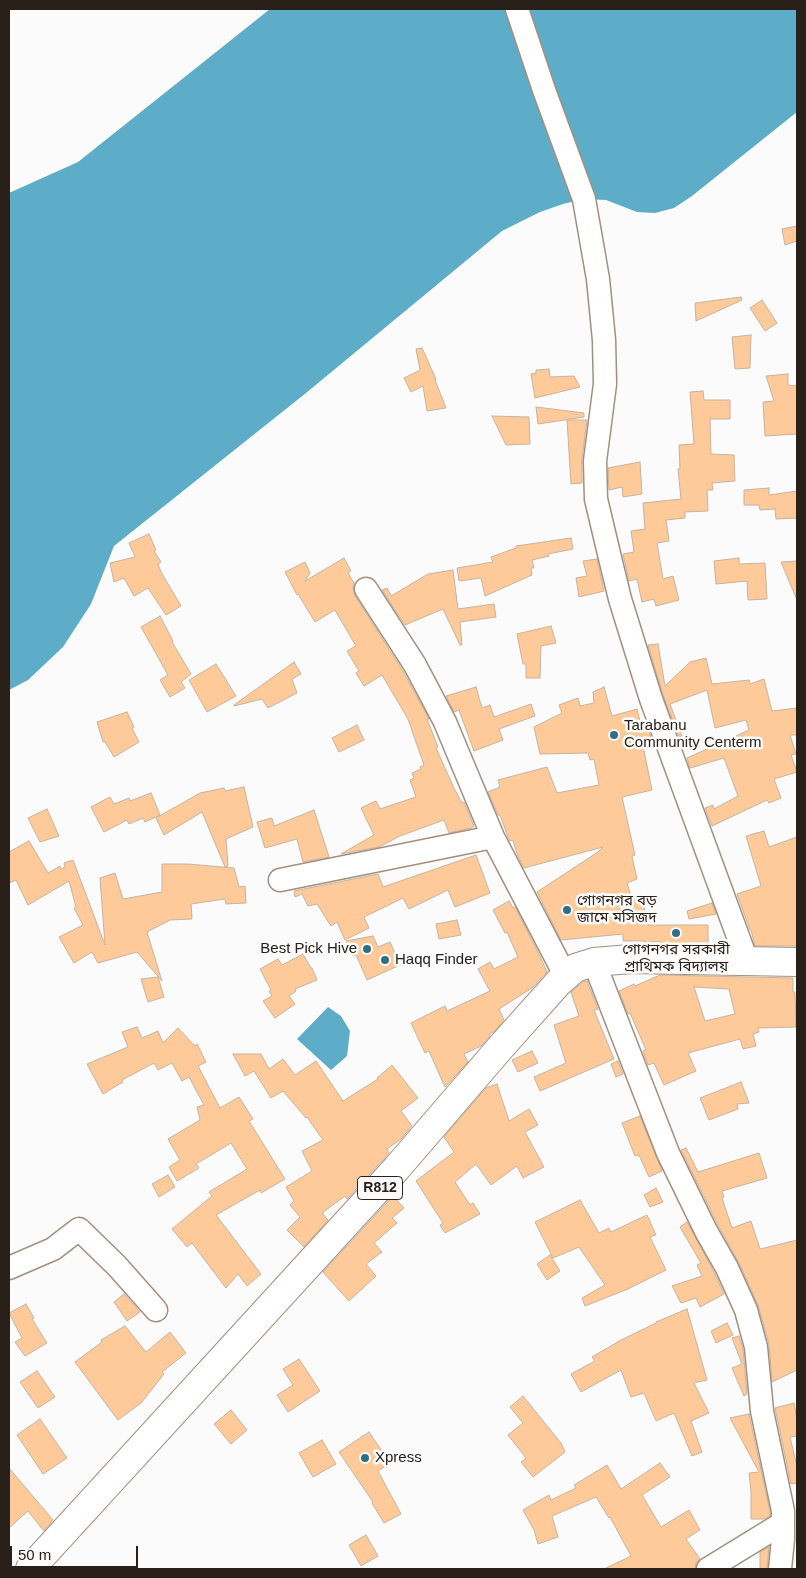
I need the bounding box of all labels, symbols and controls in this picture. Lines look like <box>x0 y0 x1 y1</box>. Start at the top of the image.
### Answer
place label: Tarabanu Community Centerm <box>624 717 762 752</box>
marker: Tarabanu Community Centerm <box>608 729 620 741</box>
place label: গোগনগর বড় জামে মসিজদ <box>577 892 657 927</box>
marker: গোগনগর বড় জামে মসিজদ <box>561 904 573 916</box>
marker: গোগনগর সরকারী প্রাথিমক বিদ্যালয় <box>670 927 682 939</box>
place label: Best Pick Hive <box>260 940 357 958</box>
place label: গোগনগর সরকারী প্রাথিমক বিদ্যালয় <box>622 941 730 976</box>
marker: Best Pick Hive <box>361 943 373 955</box>
place label: Haqq Finder <box>395 951 478 969</box>
marker: Haqq Finder <box>379 954 391 966</box>
road number: R812 <box>358 1176 402 1200</box>
place label: Xpress <box>375 1449 422 1467</box>
marker: Xpress <box>359 1452 371 1464</box>
scale bar <box>12 1536 140 1568</box>
text: 50 m <box>18 1546 51 1563</box>

